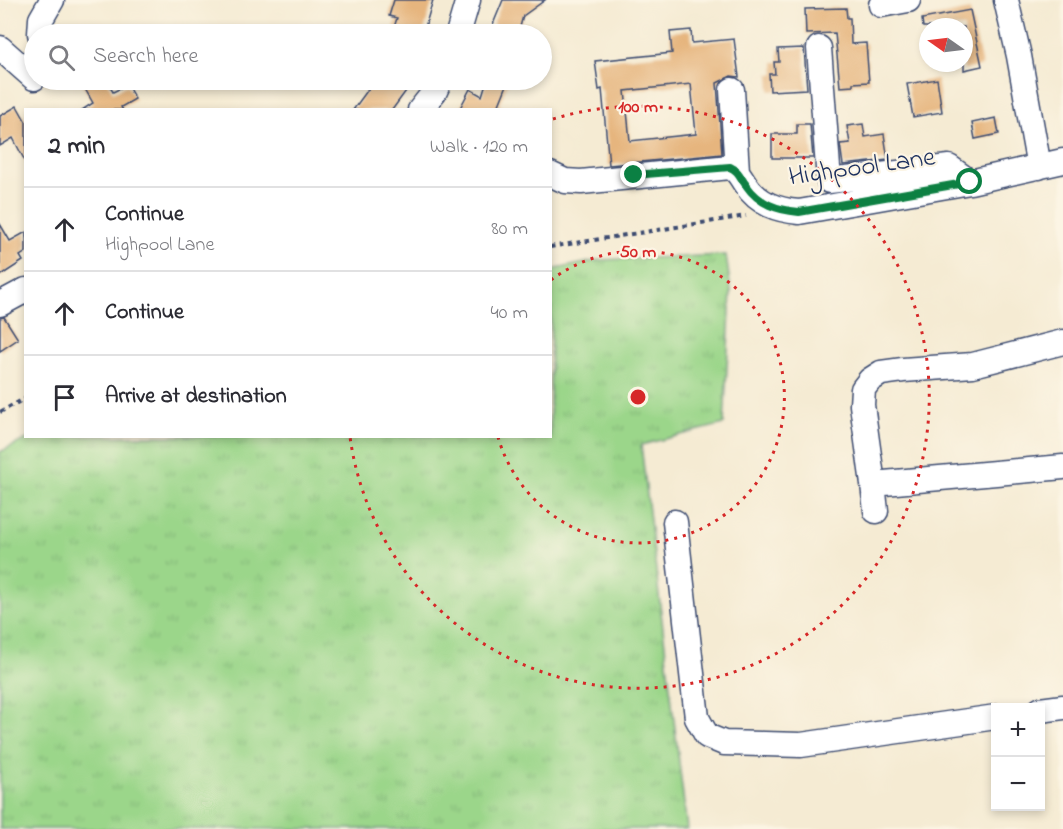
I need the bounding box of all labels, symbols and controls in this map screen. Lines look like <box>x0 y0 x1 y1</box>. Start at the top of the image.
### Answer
north arrow <box>919 18 973 72</box>
search box <box>24 24 552 90</box>
icon: search <box>45 41 78 74</box>
text: Search here <box>93 41 198 73</box>
text: 100 m <box>618 95 658 121</box>
text: 2 min <box>48 128 105 166</box>
text: Walk · 120 m <box>430 133 528 162</box>
street label: Highpool Lane <box>786 138 939 198</box>
route end <box>620 161 646 187</box>
route start <box>956 168 982 194</box>
text: Continue <box>105 199 184 231</box>
icon: ahead <box>48 213 81 246</box>
text: 80 m <box>491 215 528 244</box>
text: Highpool Lane <box>105 231 214 260</box>
text: 50 m <box>620 240 656 266</box>
icon: ahead <box>48 297 81 330</box>
text: Continue <box>105 297 184 329</box>
text: 40 m <box>491 299 528 328</box>
icon: arrive <box>48 381 81 414</box>
text: Arrive at destination <box>105 381 287 413</box>
centre of rings <box>628 387 648 407</box>
map controls <box>991 703 1045 811</box>
button: + <box>991 703 1045 757</box>
button: − <box>991 757 1045 811</box>

